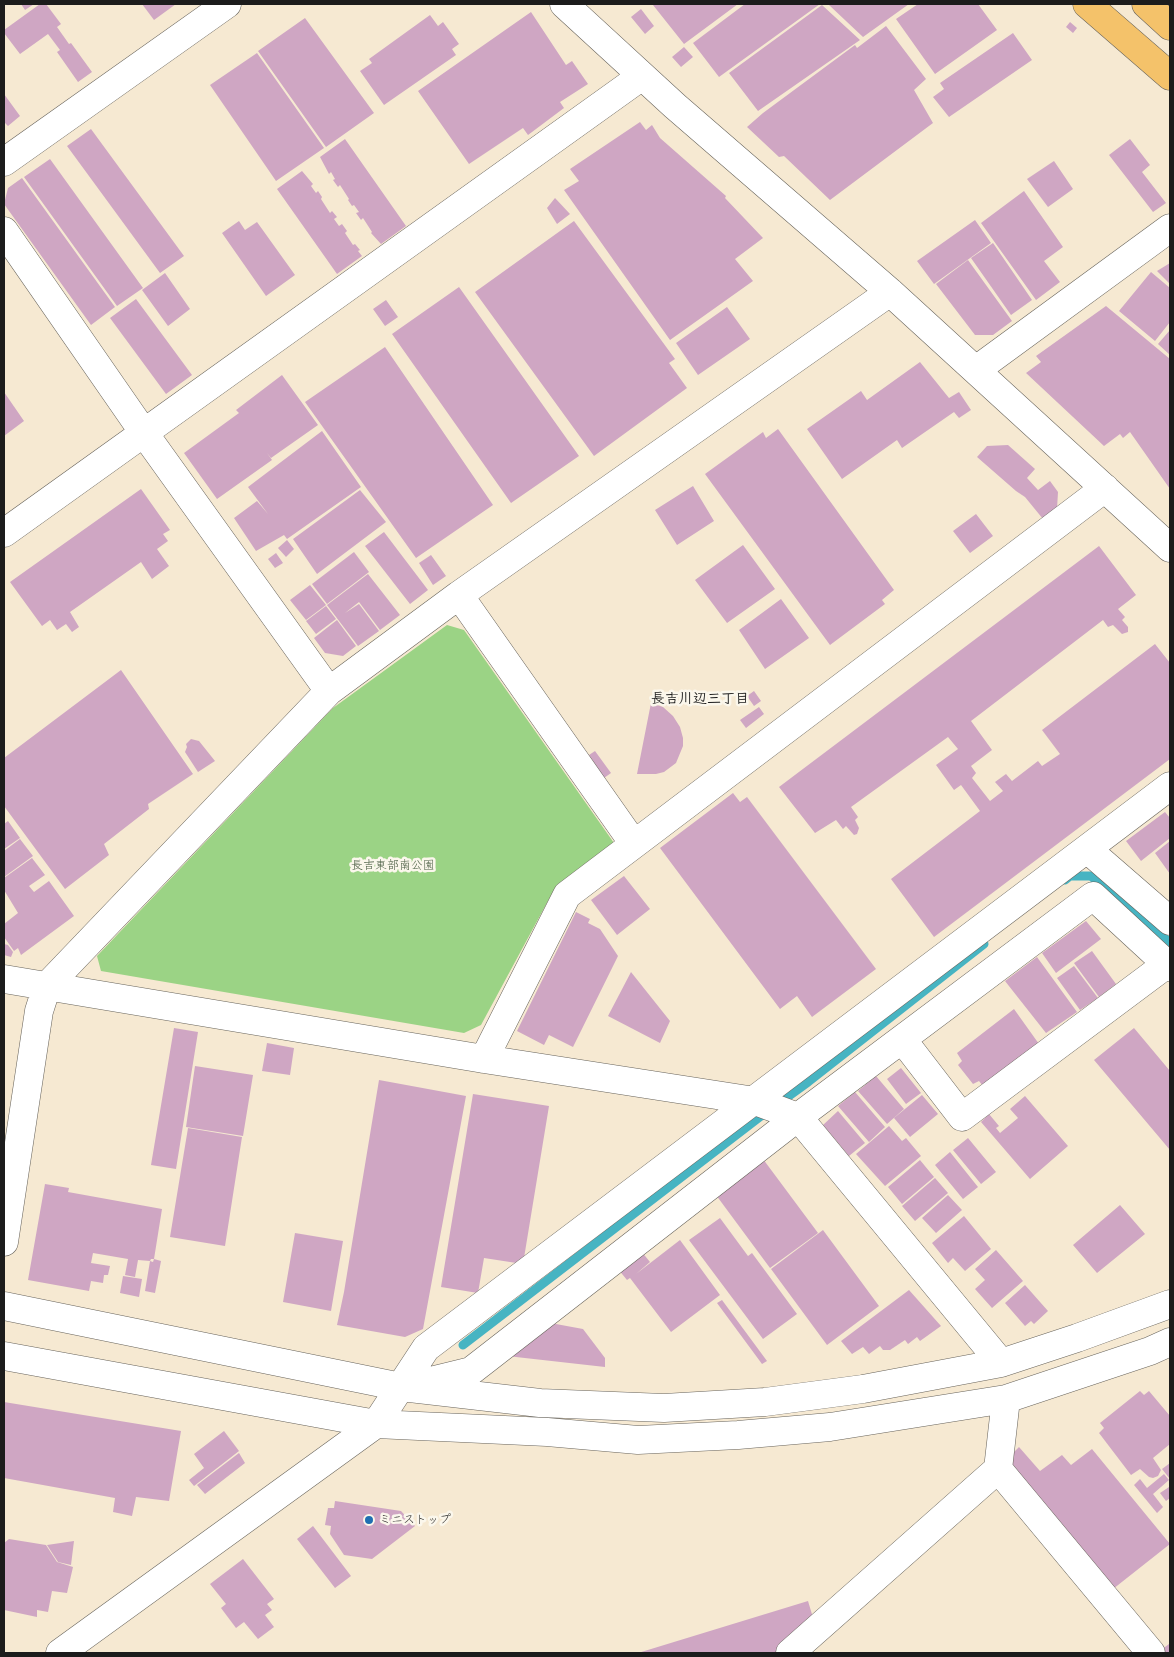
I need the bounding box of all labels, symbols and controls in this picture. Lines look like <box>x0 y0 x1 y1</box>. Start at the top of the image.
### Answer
district label: 長吉川辺三丁目 <box>651 691 749 707</box>
park label: 長吉東部南公園 <box>351 859 435 873</box>
place label: ミニストップ <box>379 1513 451 1527</box>
marker: ミニストップ <box>363 1514 375 1526</box>

